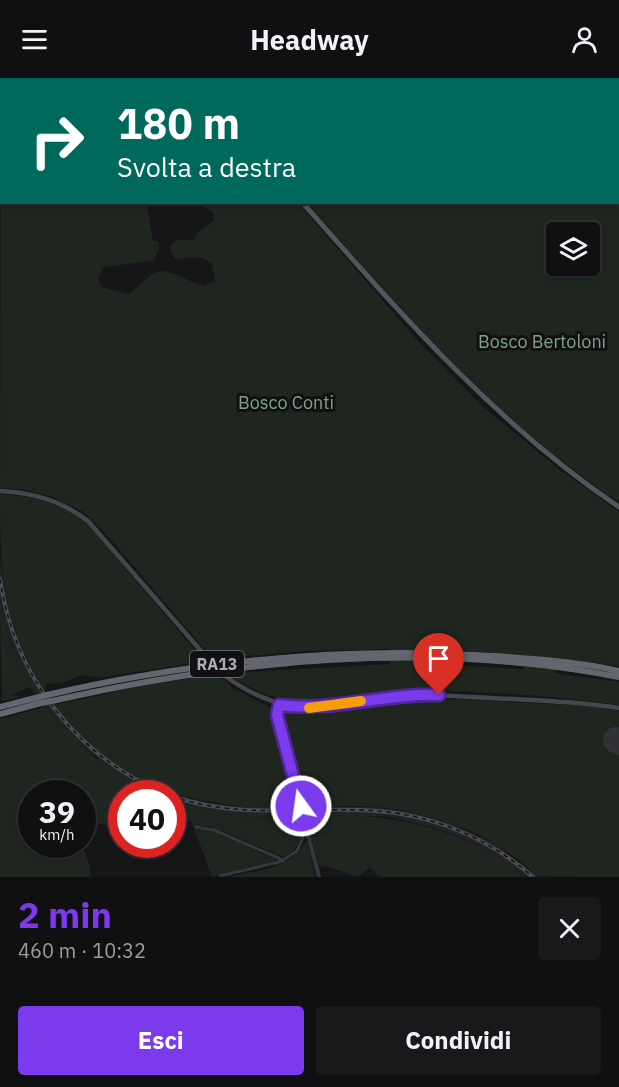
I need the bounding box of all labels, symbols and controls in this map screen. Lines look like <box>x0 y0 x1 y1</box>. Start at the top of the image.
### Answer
text: Headway <box>250 22 369 57</box>
icon: menu <box>18 23 51 56</box>
icon: person <box>568 23 601 56</box>
text: 180 m <box>117 96 240 151</box>
icon: right <box>18 102 96 180</box>
text: Svolta a destra <box>117 149 296 184</box>
map controls <box>546 222 600 276</box>
button: layers <box>546 222 600 276</box>
park label: Bosco Bertoloni <box>478 330 606 353</box>
park label: Bosco Conti <box>238 391 334 414</box>
pin <box>413 633 464 695</box>
icon: arrive <box>422 642 455 675</box>
road number: RA13 <box>190 651 244 677</box>
position arrow <box>269 774 333 838</box>
speed limit sign: 40 <box>108 780 186 858</box>
text: 39 <box>39 792 75 831</box>
text: km/h <box>39 825 75 844</box>
text: 2 min <box>18 891 112 938</box>
button: close <box>538 897 601 960</box>
text: 460 m · 10:32 <box>18 937 146 964</box>
button: Esci <box>18 1006 304 1075</box>
button: Condividi <box>316 1006 601 1075</box>

